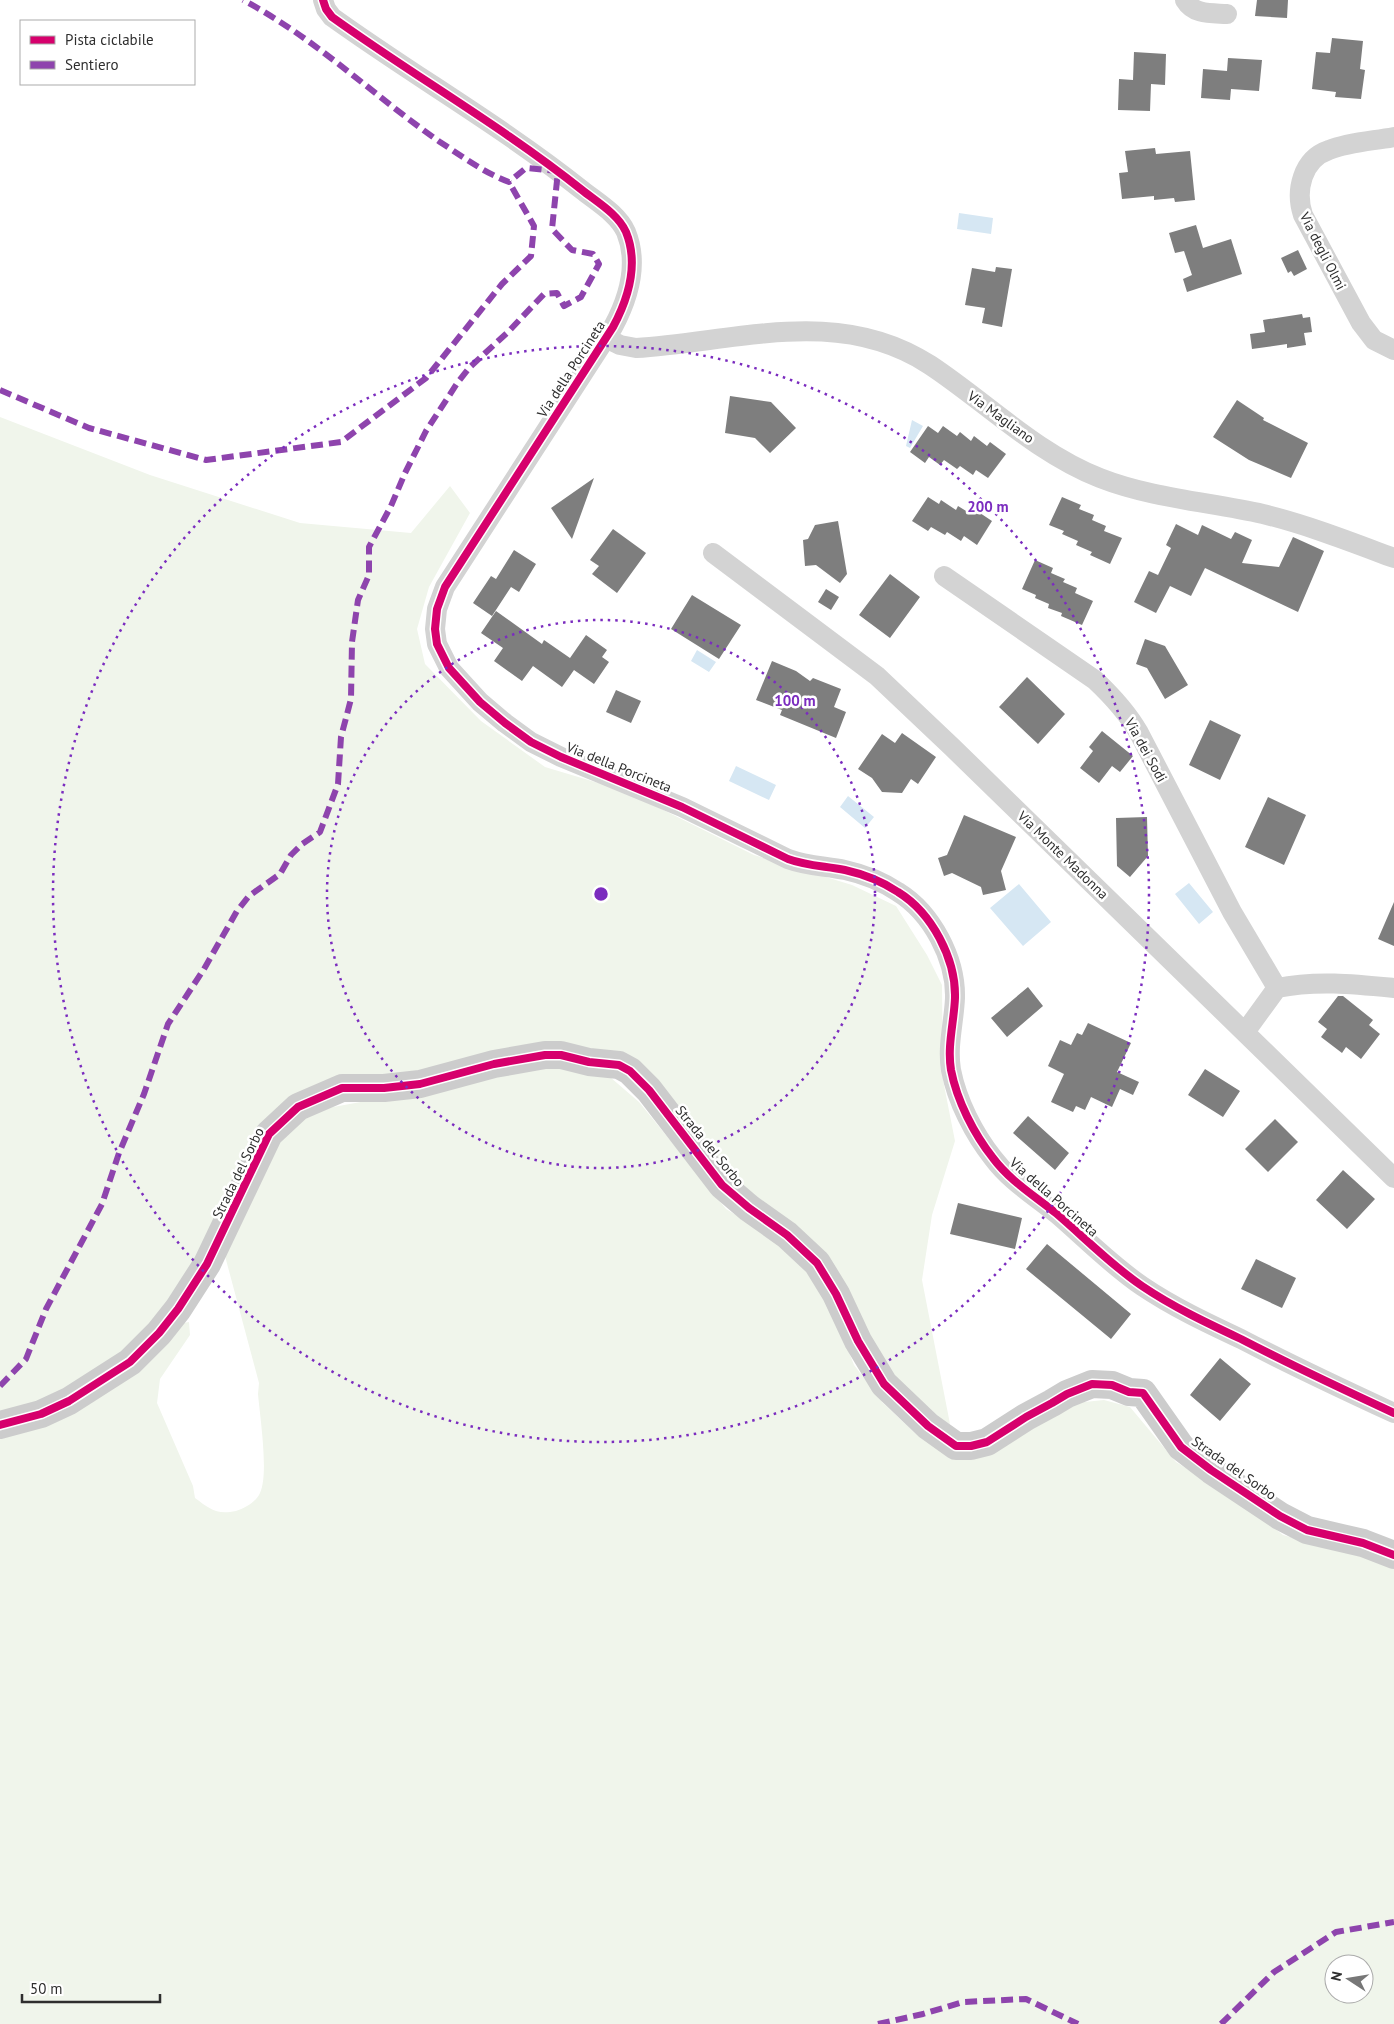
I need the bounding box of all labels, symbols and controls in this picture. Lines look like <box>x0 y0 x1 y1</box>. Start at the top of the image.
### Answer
legend <box>20 20 195 85</box>
text: Pista ciclabile <box>65 30 154 49</box>
text: Sentiero <box>65 55 119 74</box>
street label: Via degli Olmi <box>1295 208 1350 293</box>
street label: Via della Porcineta <box>532 317 609 422</box>
street label: Via Magliano <box>963 386 1038 447</box>
text: 200 m <box>967 497 1009 516</box>
text: 100 m <box>774 691 816 710</box>
street label: Via dei Sodi <box>1120 714 1171 785</box>
street label: Via della Porcineta <box>563 737 674 796</box>
street label: Via Monte Madonna <box>1013 806 1112 903</box>
centre of rings <box>592 885 610 903</box>
street label: Strada del Sorbo <box>672 1102 748 1190</box>
street label: Strada del Sorbo <box>208 1124 268 1222</box>
street label: Via della Porcineta <box>1005 1153 1102 1241</box>
street label: Strada del Sorbo <box>1188 1432 1280 1504</box>
north arrow <box>1324 1954 1374 2004</box>
text: N <box>1327 1970 1346 1983</box>
scale bar <box>22 1972 160 2004</box>
text: 50 m <box>30 1979 63 1998</box>

